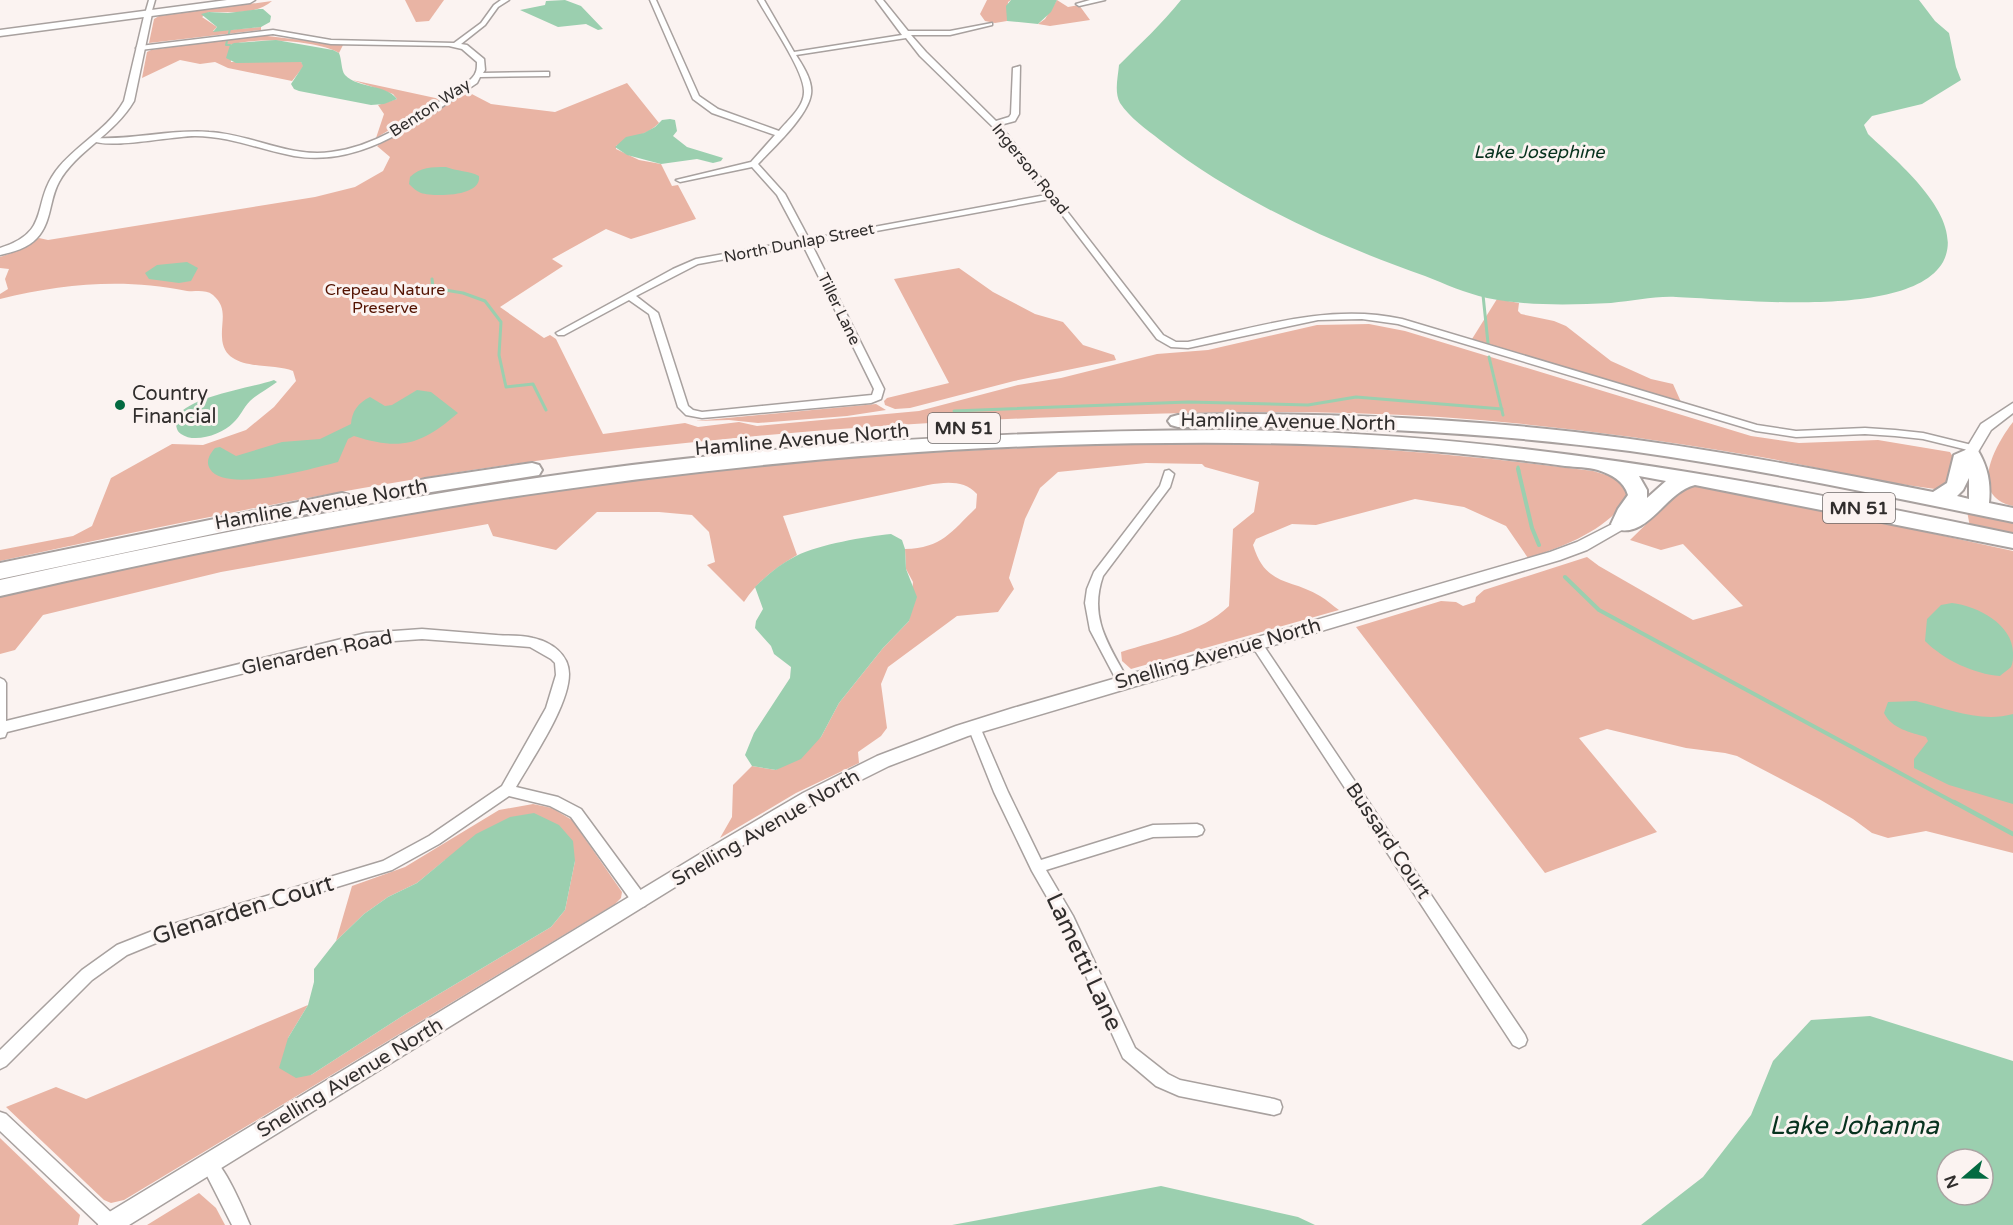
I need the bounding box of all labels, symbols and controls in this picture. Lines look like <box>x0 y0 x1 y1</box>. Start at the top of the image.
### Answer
street label: Benton Way <box>386 74 474 142</box>
street label: Ingerson Road <box>987 120 1073 218</box>
water label: Lake Josephine <box>1473 141 1605 163</box>
street label: North Dunlap Street <box>722 219 876 267</box>
street label: Tiller Lane <box>813 270 865 348</box>
park label: Crepeau Nature Preserve <box>325 280 445 318</box>
place label: Country Financial <box>132 382 216 429</box>
marker: Country Financial <box>113 398 127 412</box>
street label: Hamline Avenue North <box>1180 408 1396 436</box>
road number: MN 51 <box>928 413 1000 443</box>
street label: Hamline Avenue North <box>694 419 910 461</box>
street label: Hamline Avenue North <box>213 474 429 536</box>
road number: MN 51 <box>1823 493 1895 523</box>
street label: Snelling Avenue North <box>1112 613 1324 695</box>
street label: Glenarden Road <box>239 625 395 681</box>
street label: Snelling Avenue North <box>668 764 864 892</box>
street label: Bussard Court <box>1340 778 1436 904</box>
street label: Glenarden Court <box>149 869 337 951</box>
street label: Lametti Lane <box>1039 888 1129 1036</box>
street label: Snelling Avenue North <box>253 1013 447 1143</box>
water label: Lake Johanna <box>1769 1110 1940 1141</box>
north arrow <box>1935 1147 1995 1207</box>
text: N <box>1940 1172 1963 1191</box>

